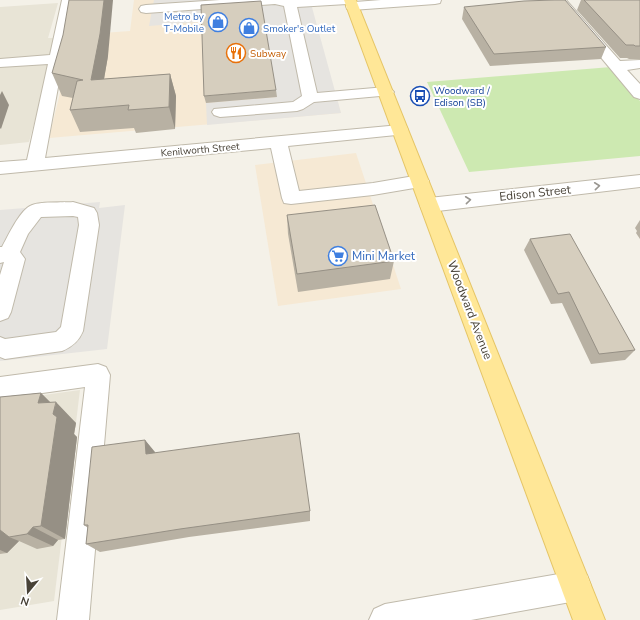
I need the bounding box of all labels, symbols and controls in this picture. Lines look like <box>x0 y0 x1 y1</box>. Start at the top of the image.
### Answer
place label: Metro by T-Mobile <box>164 10 205 36</box>
shop icon: Metro by T-Mobile <box>207 11 229 33</box>
shop icon: Smoker's Outlet <box>238 17 260 39</box>
place label: Smoker's Outlet <box>263 22 336 36</box>
restaurant icon: Subway <box>225 42 247 64</box>
place label: Subway <box>250 47 287 61</box>
place label: Woodward / Edison (SB) <box>434 84 491 110</box>
bus stop icon: Woodward / Edison (SB) <box>409 85 431 107</box>
street label: Kenilworth Street <box>160 140 241 160</box>
street label: Edison Street <box>498 181 572 205</box>
one-way arrow <box>594 182 600 191</box>
one-way arrow <box>465 196 471 205</box>
supermarket icon: Mini Market <box>327 245 349 267</box>
place label: Mini Market <box>352 248 416 264</box>
street label: Woodward Avenue <box>444 258 496 362</box>
north arrow <box>8 572 48 612</box>
text: N <box>19 593 31 609</box>

